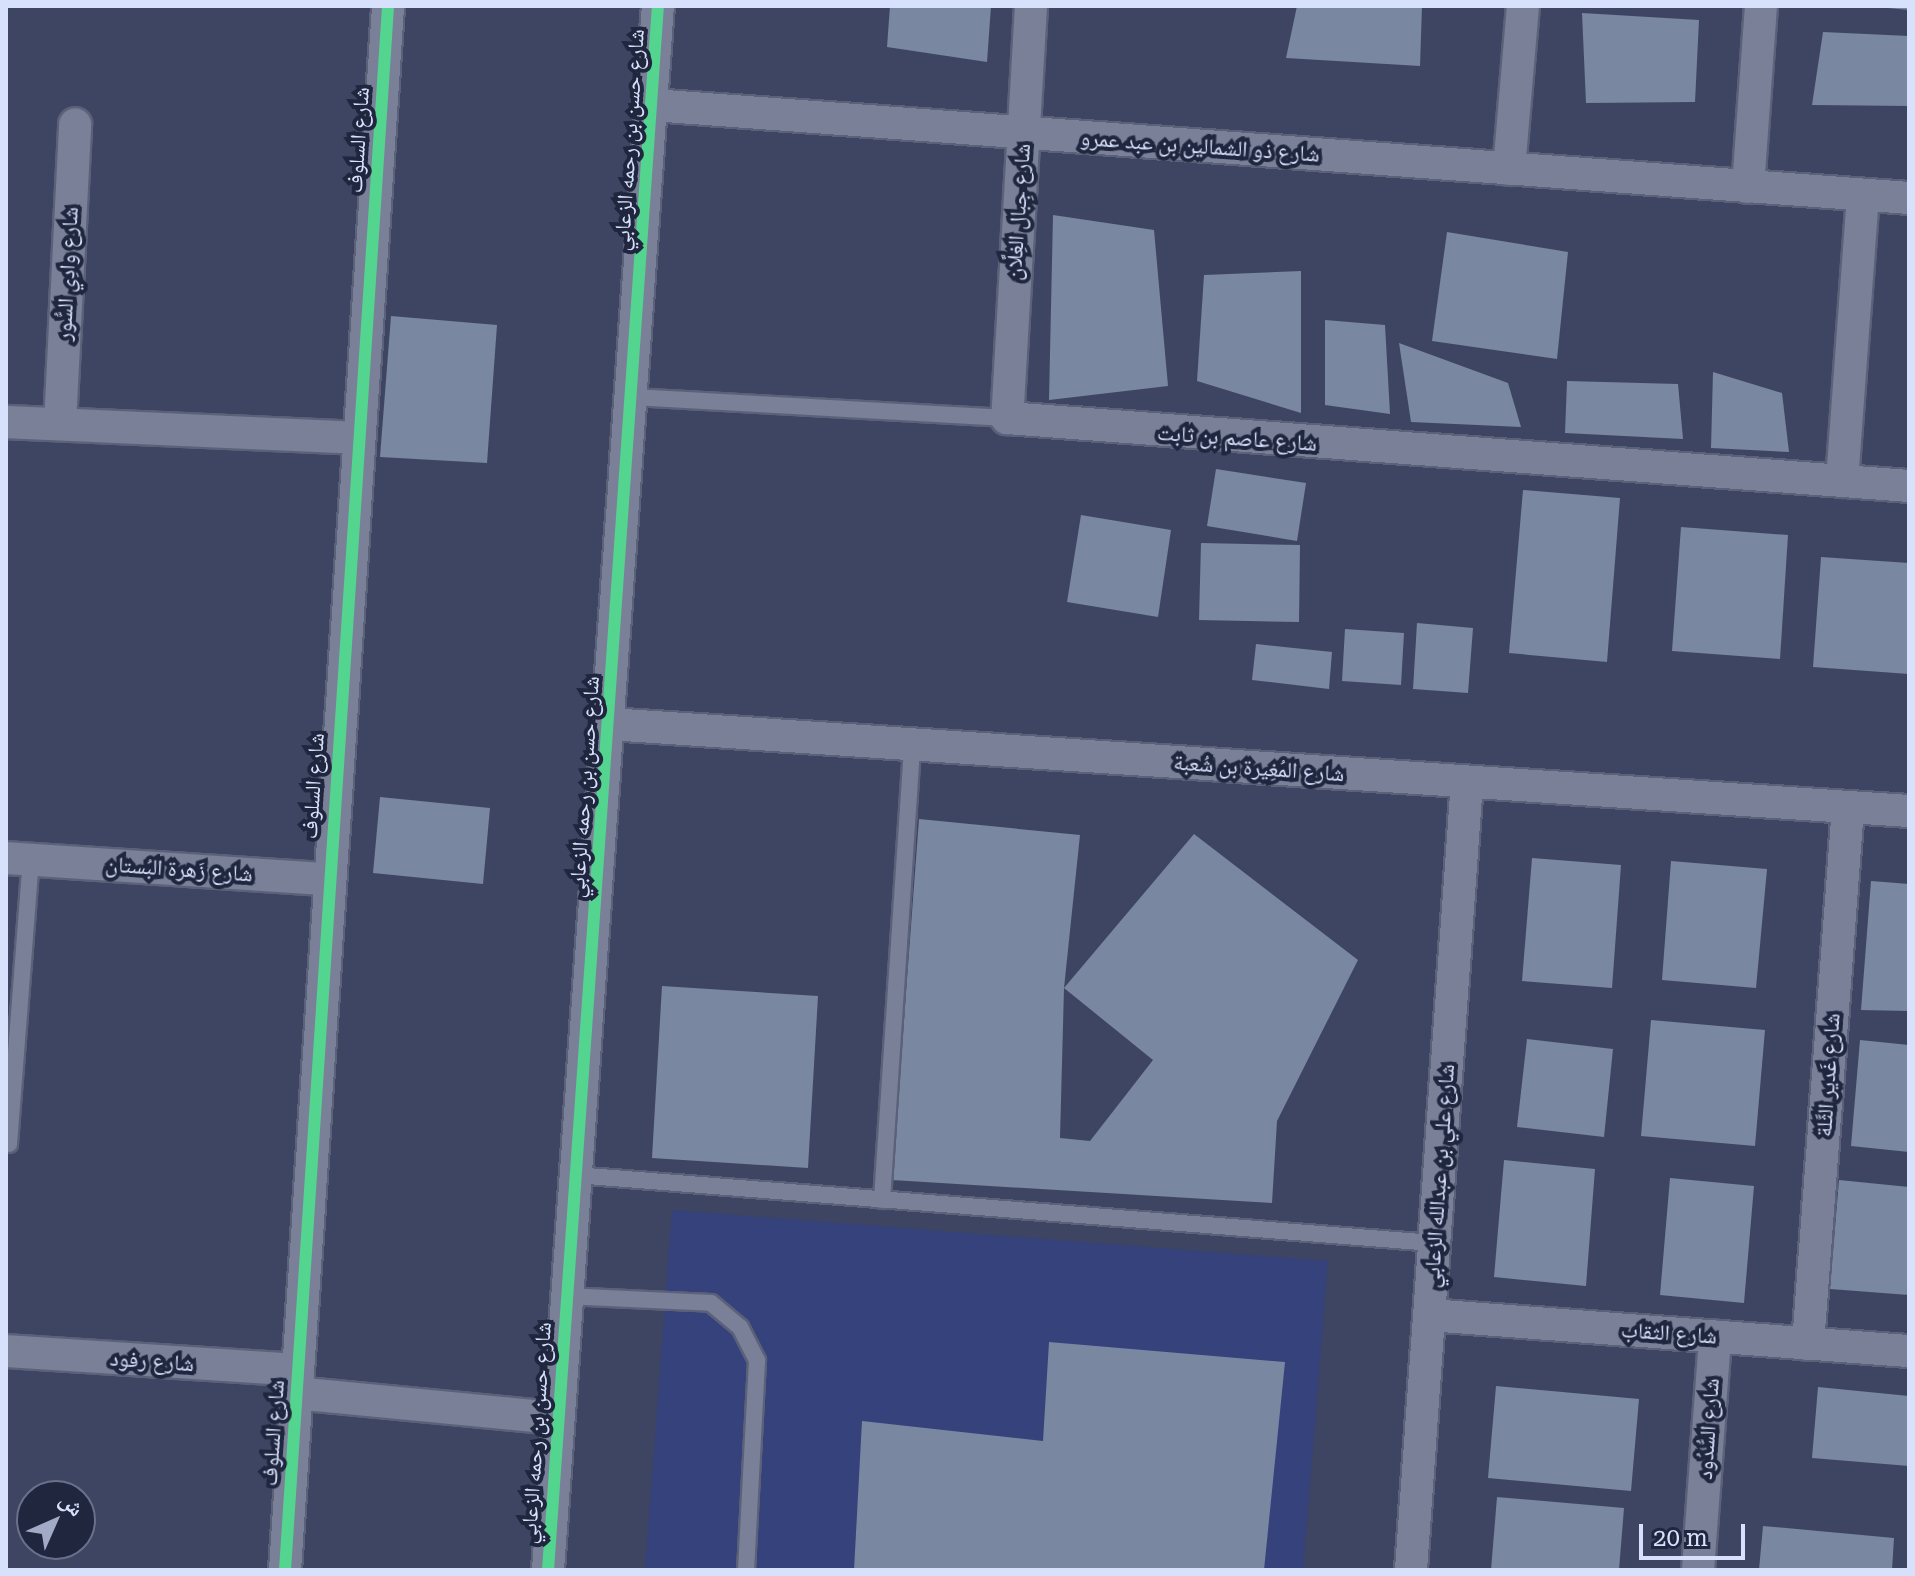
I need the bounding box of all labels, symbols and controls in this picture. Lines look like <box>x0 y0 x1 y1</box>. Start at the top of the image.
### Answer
street label: شارع حسن بن رحمه الزعابي <box>608 28 650 252</box>
street label: شارع السلوف <box>341 86 375 194</box>
street label: شارع ذو الشمالين بن عبد عمرو <box>1079 124 1321 168</box>
street label: شارع جِبال الغِلَّان <box>1000 143 1036 281</box>
street label: شارع وادِي السُّور <box>50 206 84 342</box>
street label: شارع عاصم بن ثابت <box>1156 419 1318 457</box>
street label: شارع حسن بن رحمه الزعابي <box>563 675 605 899</box>
street label: شارع السلوف <box>296 732 330 840</box>
street label: شارع المُغِيرة بن شُعبة <box>1173 749 1345 787</box>
street label: شارع زَهرة البُستان <box>104 851 254 887</box>
street label: شارع غَدير الثَّلة <box>1811 1012 1845 1138</box>
street label: شارع علي بن عبدالله الزعابي <box>1418 1063 1460 1289</box>
street label: شارع الثقاب <box>1620 1316 1718 1350</box>
street label: شارع حسن بن رحمه الزعابي <box>515 1321 557 1545</box>
street label: شارع رفود <box>109 1345 195 1377</box>
street label: شارع السُّدُود <box>1691 1377 1725 1481</box>
street label: شارع السلوف <box>256 1379 290 1487</box>
north arrow <box>16 1480 96 1560</box>
text: ش <box>55 1487 89 1521</box>
scale bar <box>1643 1508 1749 1558</box>
text: 20 m <box>1653 1524 1708 1552</box>

